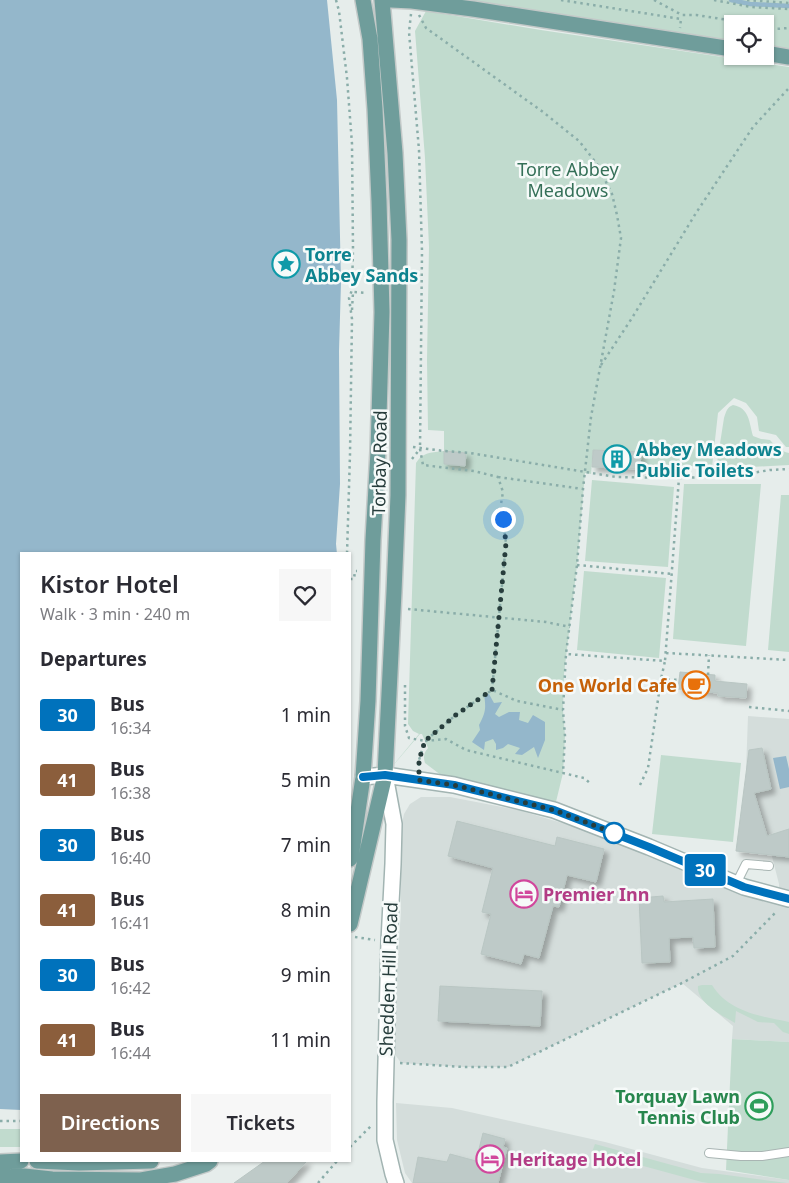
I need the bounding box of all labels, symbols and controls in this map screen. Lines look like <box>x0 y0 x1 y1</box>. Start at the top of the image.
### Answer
map controls <box>724 15 774 65</box>
button: locate <box>724 15 774 65</box>
park label: Torre Abbey Meadows <box>517 157 620 202</box>
place label: Torre Abbey Sands <box>305 242 418 287</box>
place icon: Torre Abbey Sands <box>271 249 301 279</box>
street label: Torbay Road <box>366 410 392 516</box>
place label: Abbey Meadows Public Toilets <box>636 437 782 482</box>
building icon: Abbey Meadows Public Toilets <box>602 444 632 474</box>
your location <box>491 507 516 532</box>
text: Kistor Hotel <box>40 567 179 600</box>
button: heart <box>279 569 331 621</box>
text: Walk · 3 min · 240 m <box>40 603 190 625</box>
text: Departures <box>40 646 147 672</box>
cafe icon: One World Cafe <box>681 670 711 700</box>
place label: One World Cafe <box>538 673 677 697</box>
text: Bus <box>110 691 145 717</box>
text: 1 min <box>281 702 331 728</box>
text: 30 <box>57 703 78 727</box>
text: 16:34 <box>110 717 151 739</box>
text: Bus <box>110 756 145 782</box>
text: 5 min <box>281 767 331 793</box>
text: 41 <box>57 768 78 792</box>
text: 16:38 <box>110 782 151 804</box>
text: Bus <box>110 821 145 847</box>
unlabelled marker <box>603 822 625 844</box>
text: 7 min <box>281 832 331 858</box>
text: 30 <box>57 833 78 857</box>
text: 16:40 <box>110 847 151 869</box>
line badge: 30 <box>682 854 728 886</box>
text: 30 <box>695 858 715 882</box>
hotel icon: Premier Inn <box>509 879 539 909</box>
place label: Premier Inn <box>543 882 649 906</box>
text: Bus <box>110 886 145 912</box>
text: 8 min <box>281 897 331 923</box>
text: 41 <box>57 898 78 922</box>
street label: Shedden Hill Road <box>373 901 403 1057</box>
text: 16:41 <box>110 912 151 934</box>
text: Bus <box>110 951 145 977</box>
text: 9 min <box>281 962 331 988</box>
text: 30 <box>57 963 78 987</box>
text: 16:42 <box>110 977 151 999</box>
text: Bus <box>110 1016 145 1042</box>
text: 11 min <box>270 1027 331 1053</box>
text: 41 <box>57 1028 78 1052</box>
text: 16:44 <box>110 1042 151 1064</box>
place label: Torquay Lawn Tennis Club <box>615 1084 740 1129</box>
sports icon: Torquay Lawn Tennis Club <box>744 1091 774 1121</box>
button: Directions <box>40 1094 181 1152</box>
button: Tickets <box>191 1094 331 1152</box>
hotel icon: Heritage Hotel <box>475 1144 505 1174</box>
place label: Heritage Hotel <box>509 1147 641 1171</box>

